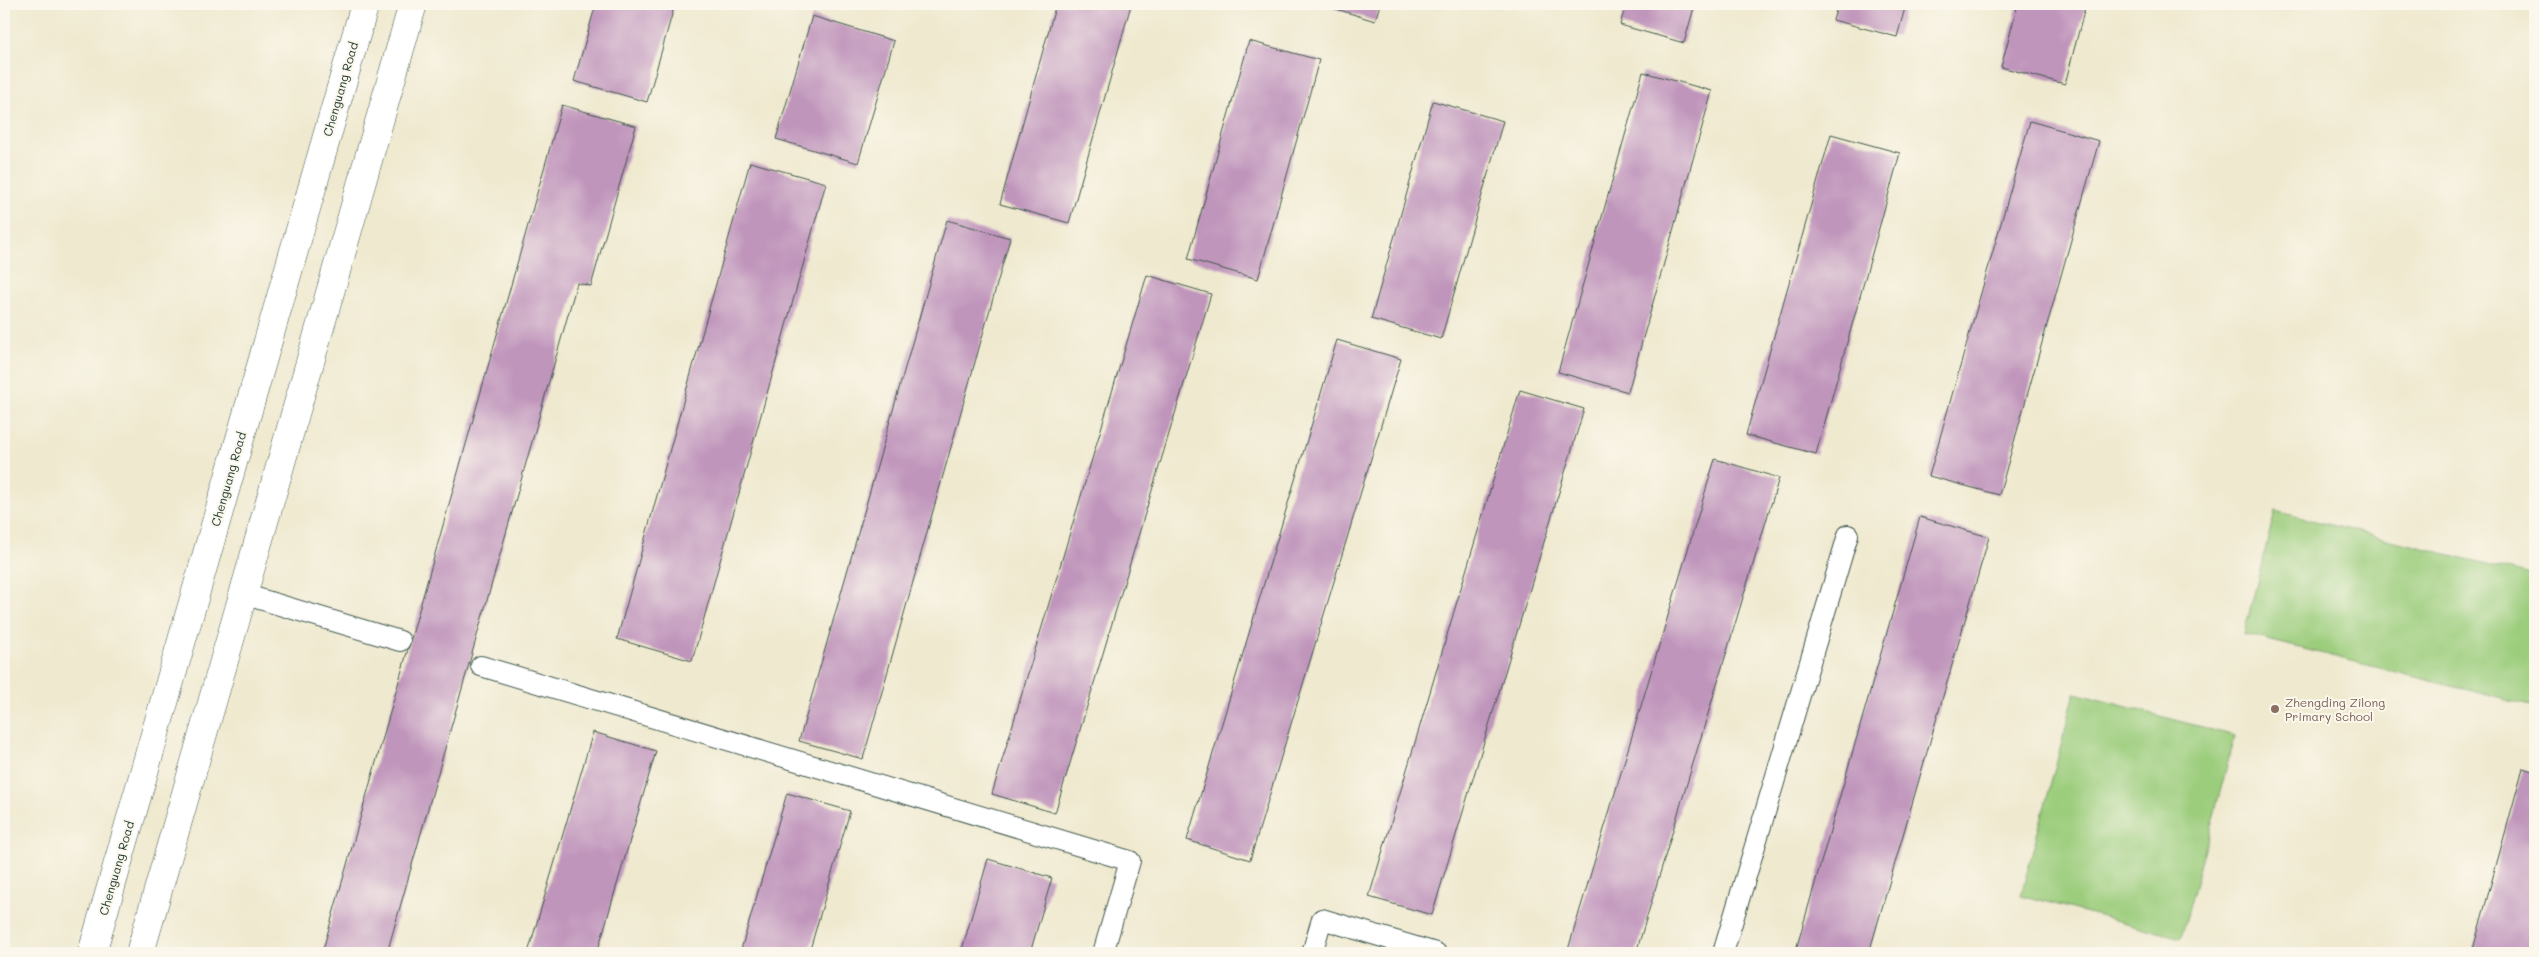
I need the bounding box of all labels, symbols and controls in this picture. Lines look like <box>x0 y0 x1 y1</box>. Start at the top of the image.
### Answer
street label: Chenguang Road <box>319 39 361 138</box>
street label: Chenguang Road <box>207 429 249 528</box>
place label: Zhengding Zilong Primary School <box>2285 694 2385 724</box>
marker: Zhengding Zilong Primary School <box>2269 703 2281 715</box>
street label: Chenguang Road <box>95 818 137 917</box>

